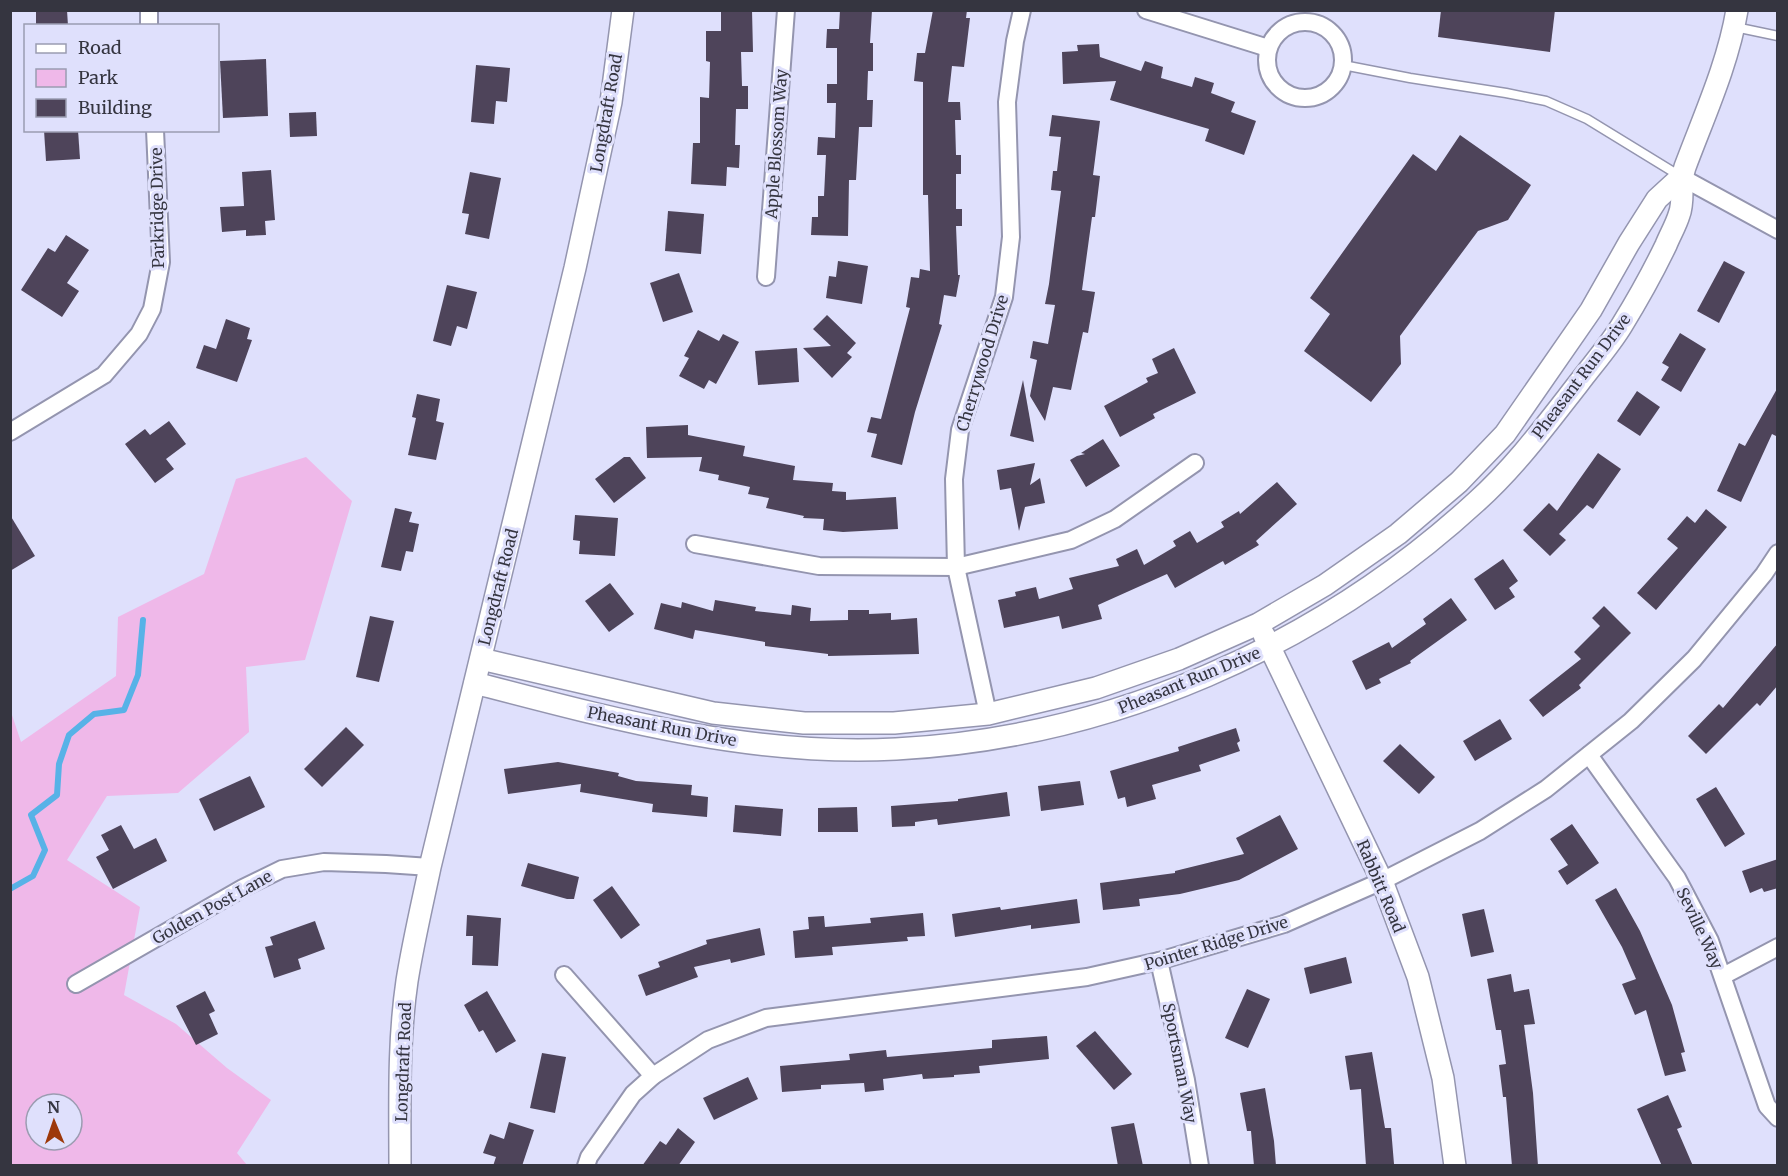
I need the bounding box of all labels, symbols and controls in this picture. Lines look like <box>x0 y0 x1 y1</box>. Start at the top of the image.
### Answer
legend <box>24 24 219 132</box>
text: Road <box>78 36 122 59</box>
street label: Longdraft Road <box>586 52 626 174</box>
text: Park <box>78 66 119 89</box>
street label: Apple Blossom Way <box>761 68 791 221</box>
text: Building <box>78 96 152 119</box>
street label: Parkridge Drive <box>146 147 168 269</box>
street label: Cherrywood Drive <box>952 292 1012 434</box>
street label: Pheasant Run Drive <box>1527 309 1635 443</box>
street label: Longdraft Road <box>474 526 522 647</box>
street label: Pheasant Run Drive <box>1115 642 1263 718</box>
street label: Pheasant Run Drive <box>586 702 738 750</box>
street label: Rabbitt Road <box>1352 837 1410 936</box>
street label: Golden Post Lane <box>149 866 275 948</box>
street label: Seville Way <box>1672 884 1728 972</box>
street label: Pointer Ridge Drive <box>1142 912 1290 974</box>
street label: Longdraft Road <box>391 1001 415 1122</box>
street label: Sportsman Way <box>1159 1001 1202 1125</box>
north arrow <box>24 1092 84 1152</box>
text: N <box>47 1097 61 1117</box>

